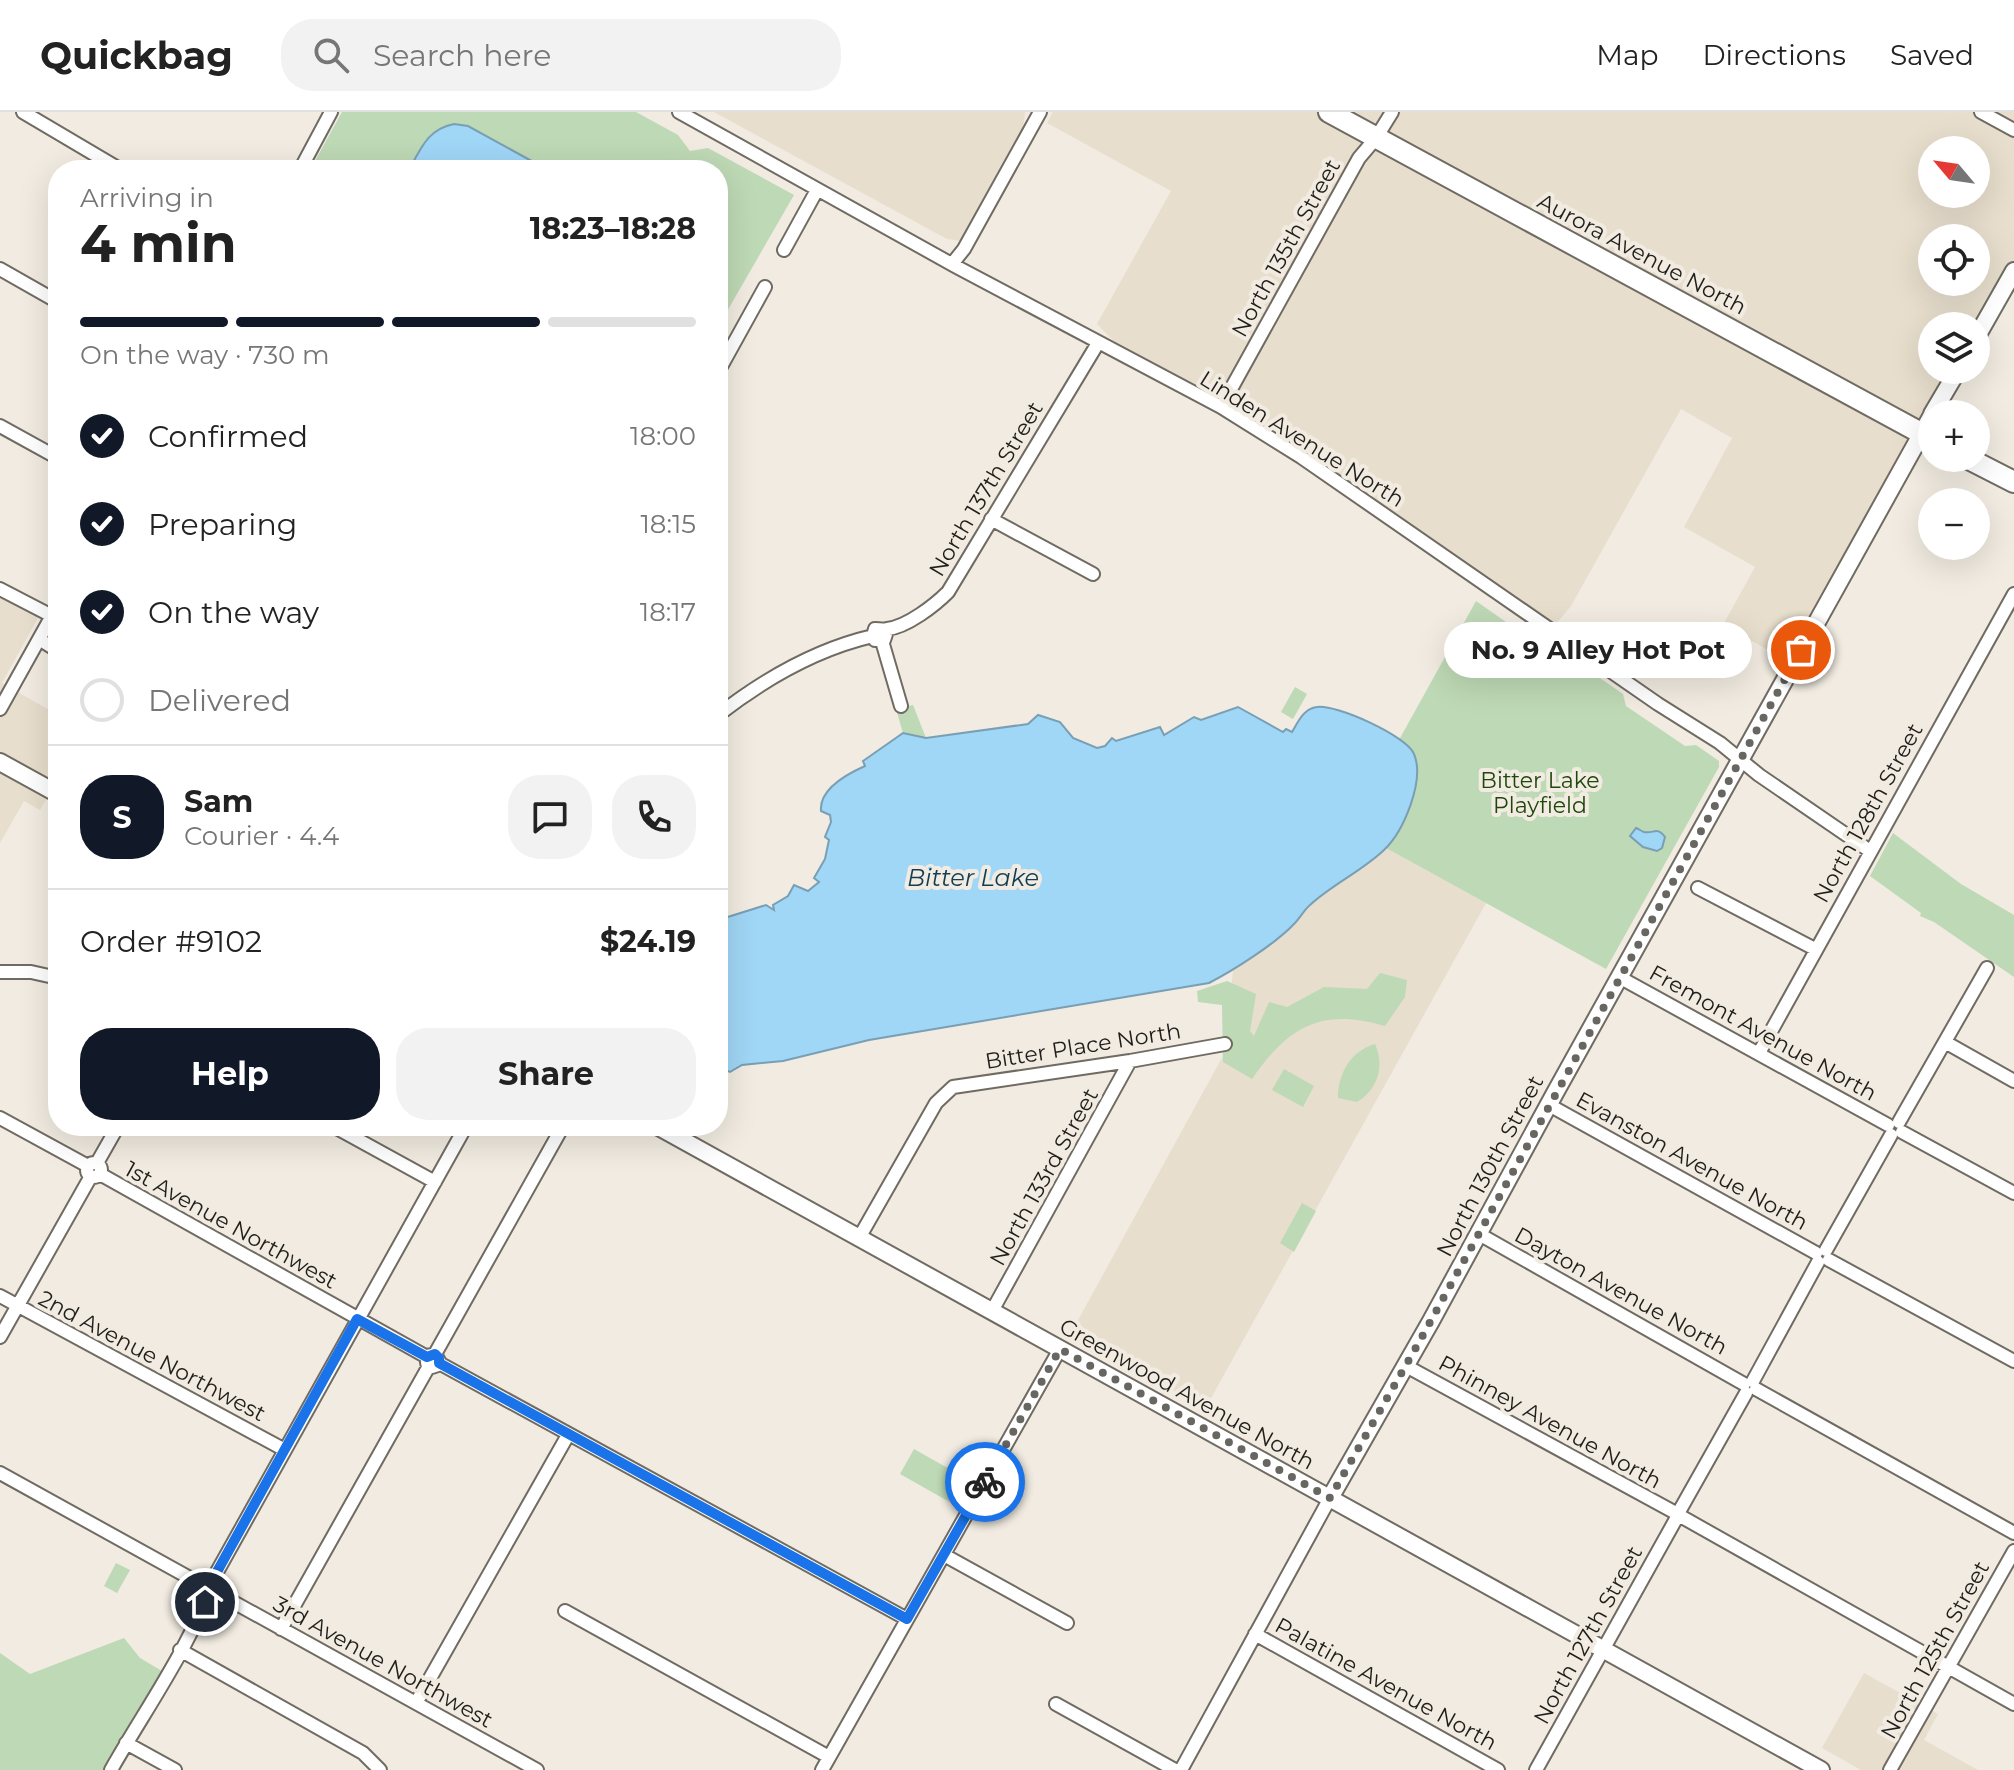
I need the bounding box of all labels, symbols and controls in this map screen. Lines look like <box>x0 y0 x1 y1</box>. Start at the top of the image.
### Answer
search box <box>281 19 841 91</box>
text: Quickbag <box>40 32 233 79</box>
icon: search <box>309 33 353 77</box>
text: Search here <box>373 37 551 74</box>
text: Map <box>1596 38 1658 72</box>
text: Directions <box>1702 38 1846 72</box>
text: Saved <box>1890 38 1974 72</box>
north arrow <box>1918 136 1990 208</box>
map controls <box>1918 136 1990 560</box>
street label: North 135th Street <box>1226 154 1346 342</box>
text: Arriving in <box>80 182 214 214</box>
street label: Aurora Avenue North <box>1533 187 1751 321</box>
text: 18:23–18:28 <box>530 210 696 247</box>
text: 4 min <box>80 212 237 275</box>
button: locate <box>1918 224 1990 296</box>
button: layers <box>1918 312 1990 384</box>
text: On the way · 730 m <box>80 339 330 371</box>
street label: Linden Avenue North <box>1195 365 1409 513</box>
street label: North 137th Street <box>923 397 1049 581</box>
button: + <box>1918 400 1990 472</box>
icon: check <box>80 414 124 458</box>
text: Confirmed <box>148 418 308 455</box>
text: 18:00 <box>630 420 696 452</box>
button: − <box>1918 488 1990 560</box>
icon: check <box>80 502 124 546</box>
text: Preparing <box>148 506 297 543</box>
text: 18:15 <box>640 508 696 540</box>
icon: check <box>80 590 124 634</box>
text: On the way <box>148 594 319 631</box>
text: 18:17 <box>640 596 696 628</box>
pin <box>1767 616 1835 684</box>
callout: No. 9 Alley Hot Pot <box>1445 622 1753 678</box>
icon: bag <box>1779 628 1823 672</box>
text: No. 9 Alley Hot Pot <box>1471 634 1725 666</box>
text: Delivered <box>148 682 291 719</box>
street label: North 128th Street <box>1807 719 1929 907</box>
park label: Bitter Lake Playfield <box>1480 767 1600 819</box>
button: chat <box>508 775 592 859</box>
button: phone <box>612 775 696 859</box>
text: Sam <box>184 783 253 820</box>
text: S <box>112 799 132 836</box>
text: Courier · 4.4 <box>184 820 339 852</box>
water label: Bitter Lake <box>907 863 1039 892</box>
text: Order #9102 <box>80 923 262 960</box>
text: $24.19 <box>600 923 696 960</box>
street label: Fremont Avenue North <box>1645 959 1881 1107</box>
street label: Bitter Place North <box>983 1017 1183 1075</box>
button: Help <box>80 1028 380 1120</box>
button: Share <box>396 1028 696 1120</box>
street label: North 130th Street <box>1431 1071 1549 1261</box>
street label: North 133rd Street <box>984 1083 1104 1270</box>
street label: Evanston Avenue North <box>1571 1086 1813 1236</box>
street label: 1st Avenue Northwest <box>120 1155 342 1295</box>
street label: Dayton Avenue North <box>1510 1221 1732 1361</box>
street label: 2nd Avenue Northwest <box>34 1285 270 1427</box>
street label: Greenwood Avenue North <box>1055 1313 1319 1475</box>
street label: Phinney Avenue North <box>1434 1349 1666 1495</box>
courier <box>945 1442 1025 1522</box>
icon: bike <box>963 1460 1007 1504</box>
street label: North 127th Street <box>1528 1541 1648 1729</box>
street label: North 125th Street <box>1875 1556 1995 1744</box>
pin <box>171 1568 239 1636</box>
icon: home <box>183 1580 227 1624</box>
street label: 3rd Avenue Northwest <box>269 1590 498 1734</box>
street label: Palatine Avenue North <box>1270 1612 1502 1756</box>

